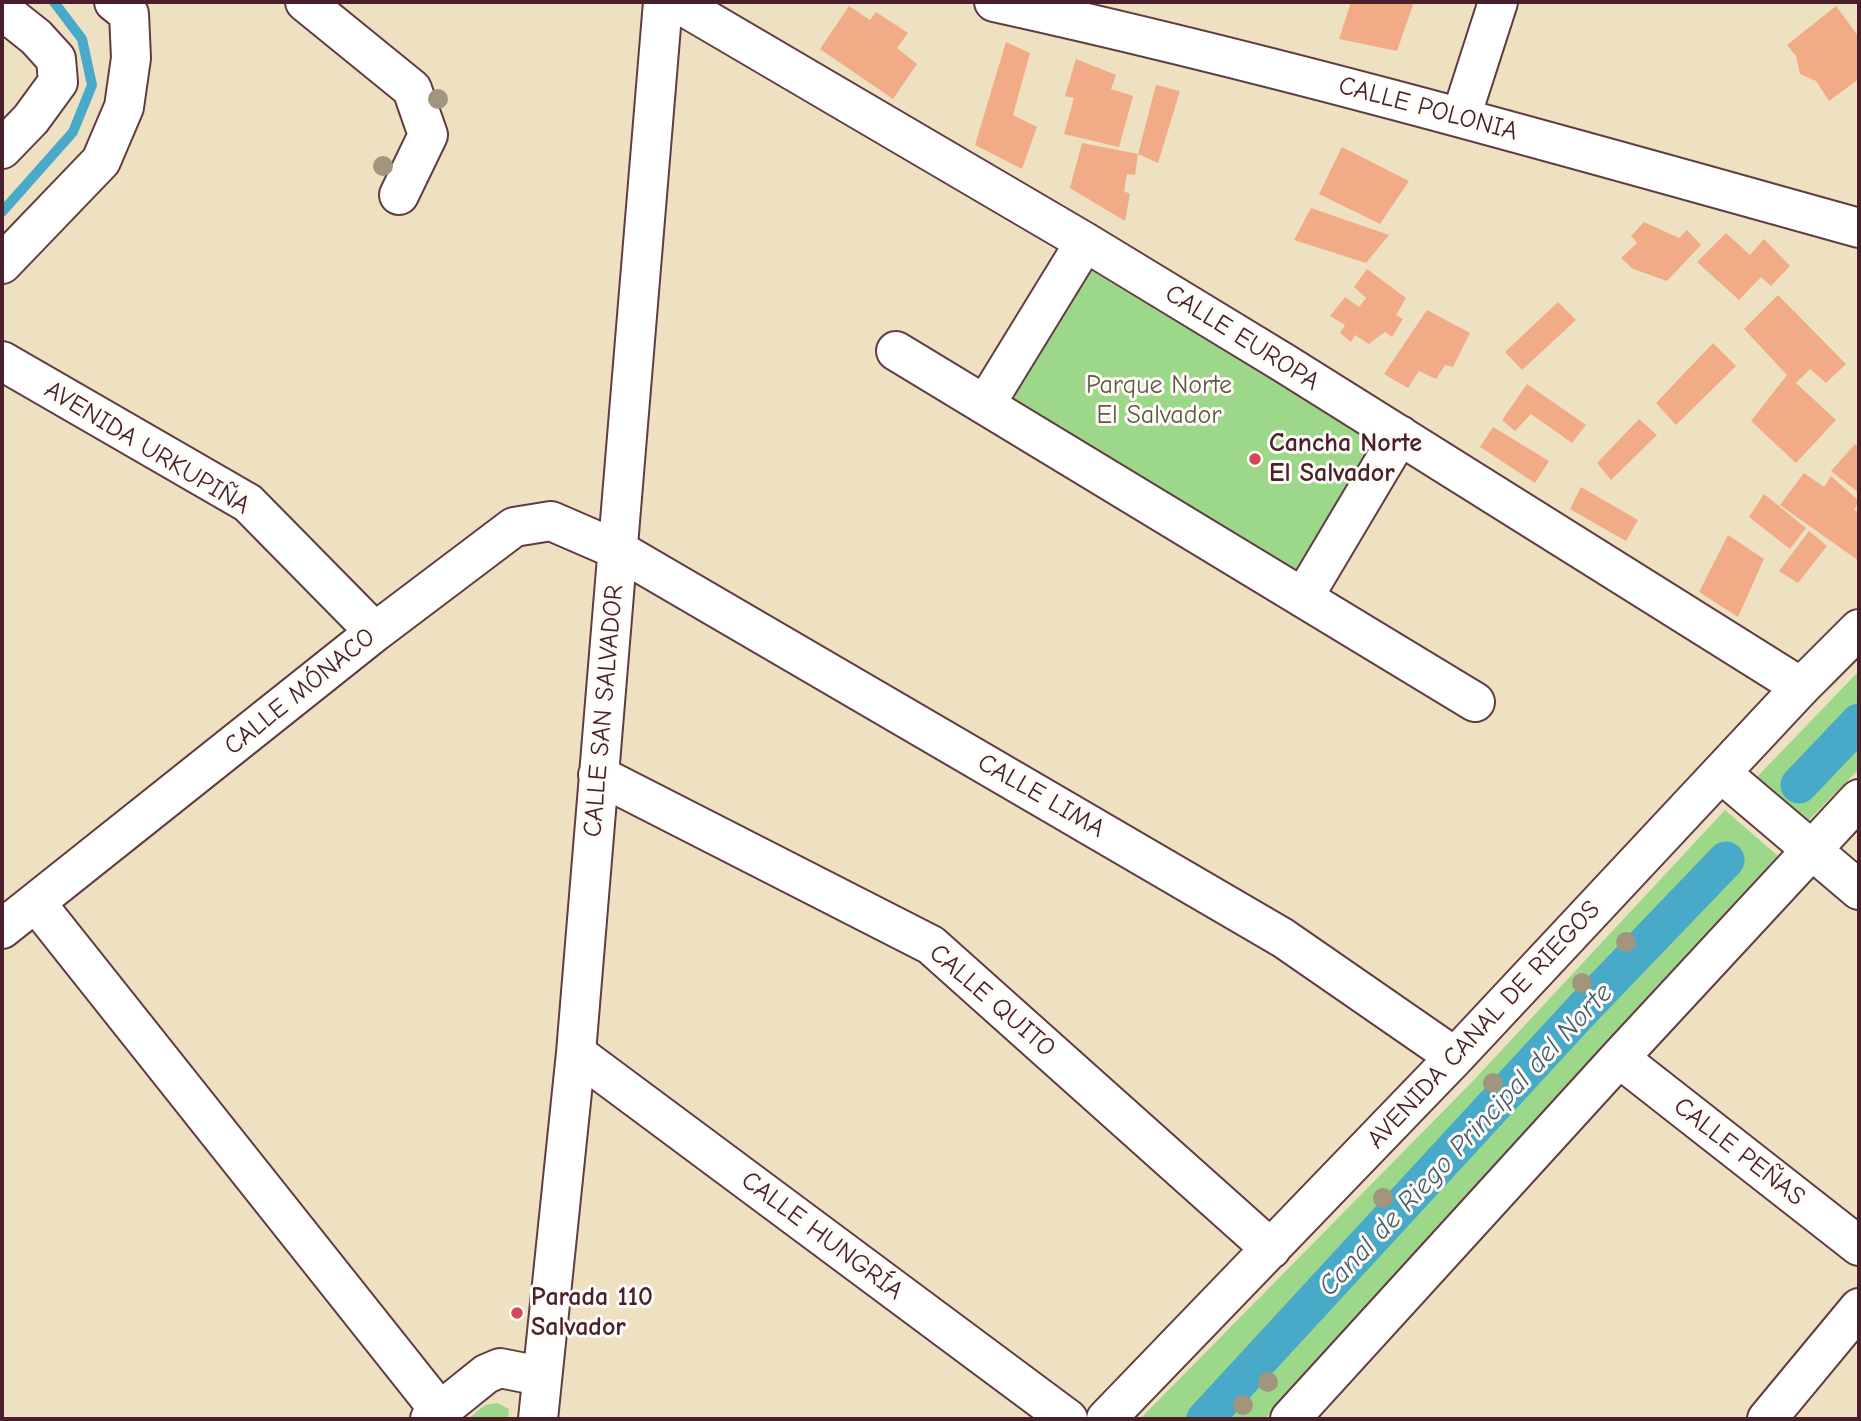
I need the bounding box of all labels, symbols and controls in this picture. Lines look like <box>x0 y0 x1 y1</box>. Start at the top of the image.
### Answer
street label: CALLE POLONIA <box>1335 70 1521 148</box>
street label: CALLE EUROPA <box>1159 278 1325 398</box>
park label: Parque Norte El Salvador <box>1086 370 1232 432</box>
street label: AVENIDA URKUPIÑA <box>39 374 255 522</box>
place label: Cancha Norte El Salvador <box>1269 428 1422 490</box>
marker: Cancha Norte El Salvador <box>1247 451 1263 467</box>
street label: CALLE SAN SALVADOR <box>577 583 631 839</box>
street label: CALLE MÓNACO <box>218 622 382 762</box>
street label: CALLE LIMA <box>972 747 1110 845</box>
street label: AVENIDA CANAL DE RIEGOS <box>1361 895 1607 1155</box>
street label: CALLE QUITO <box>923 938 1061 1064</box>
water label: Canal de Riego Principal del Norte <box>1312 977 1620 1303</box>
street label: CALLE PEÑAS <box>1667 1091 1811 1213</box>
street label: CALLE HUNGRÍA <box>735 1165 909 1307</box>
place label: Parada 110 Salvador <box>531 1282 653 1344</box>
marker: Parada 110 Salvador <box>509 1305 525 1321</box>

